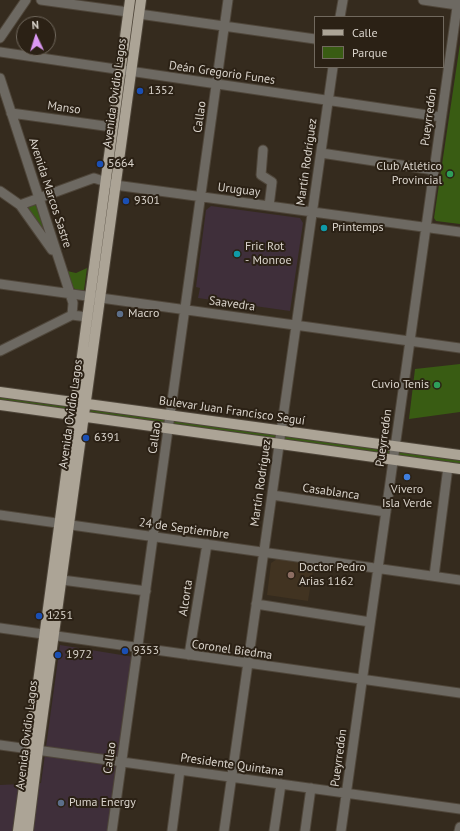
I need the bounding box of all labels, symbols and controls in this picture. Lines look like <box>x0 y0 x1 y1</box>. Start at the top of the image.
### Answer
north arrow <box>16 16 56 56</box>
legend <box>314 16 444 68</box>
text: N <box>31 18 39 32</box>
text: Calle <box>352 25 378 40</box>
street label: Avenida Ovidio Lagos <box>100 38 130 148</box>
text: Parque <box>352 45 387 60</box>
street label: Deán Gregorio Funes <box>168 58 276 88</box>
place label: 1352 <box>148 84 174 98</box>
marker: 1352 <box>135 86 145 96</box>
street label: Pueyrredón <box>418 87 440 147</box>
street label: Manso <box>46 99 82 117</box>
street label: Callao <box>191 100 209 134</box>
street label: Martín Rodríguez <box>294 117 320 207</box>
street label: Avenida Marcos Sastre <box>25 136 75 250</box>
place label: 5664 <box>108 157 134 171</box>
marker: 5664 <box>95 159 105 169</box>
place label: Club Atlético Provincial <box>376 160 442 188</box>
marker: Club Atlético Provincial <box>445 169 455 179</box>
street label: Uruguay <box>217 180 261 200</box>
place label: 9301 <box>134 194 160 208</box>
marker: 9301 <box>121 196 131 206</box>
place label: Printemps <box>332 221 383 235</box>
marker: Printemps <box>319 223 329 233</box>
place label: Fric Rot - Monroe <box>245 240 292 268</box>
marker: Fric Rot - Monroe <box>232 249 242 259</box>
street label: Saavedra <box>208 294 256 314</box>
place label: Macro <box>128 307 159 321</box>
marker: Macro <box>115 309 125 319</box>
street label: Avenida Ovidio Lagos <box>56 359 86 469</box>
place label: Cuvio Tenis <box>371 378 429 392</box>
marker: Cuvio Tenis <box>432 380 442 390</box>
street label: Bulevar Juan Francisco Seguí <box>158 394 306 428</box>
street label: Pueyrredón <box>373 408 395 468</box>
street label: Callao <box>146 421 164 455</box>
place label: 6391 <box>94 431 120 445</box>
marker: 6391 <box>81 433 91 443</box>
street label: Martín Rodríguez <box>248 438 274 528</box>
marker: Vivero Isla Verde <box>402 472 412 482</box>
street label: Casablanca <box>302 481 360 503</box>
place label: Vivero Isla Verde <box>382 483 432 511</box>
street label: 24 de Septiembre <box>138 516 230 542</box>
place label: Doctor Pedro Arias 1162 <box>299 561 366 589</box>
marker: Doctor Pedro Arias 1162 <box>286 570 296 580</box>
street label: Alcorta <box>176 579 196 617</box>
place label: 1251 <box>47 609 73 623</box>
marker: 1251 <box>34 611 44 621</box>
street label: Coronel Biedma <box>191 637 273 663</box>
place label: 9353 <box>133 644 159 658</box>
marker: 9353 <box>120 646 130 656</box>
place label: 1972 <box>66 648 92 662</box>
marker: 1972 <box>53 650 63 660</box>
street label: Avenida Ovidio Lagos <box>13 680 41 790</box>
street label: Pueyrredón <box>328 728 350 788</box>
street label: Callao <box>101 741 119 775</box>
street label: Presidente Quintana <box>179 751 285 779</box>
place label: Puma Energy <box>69 796 136 810</box>
marker: Puma Energy <box>56 798 66 808</box>

